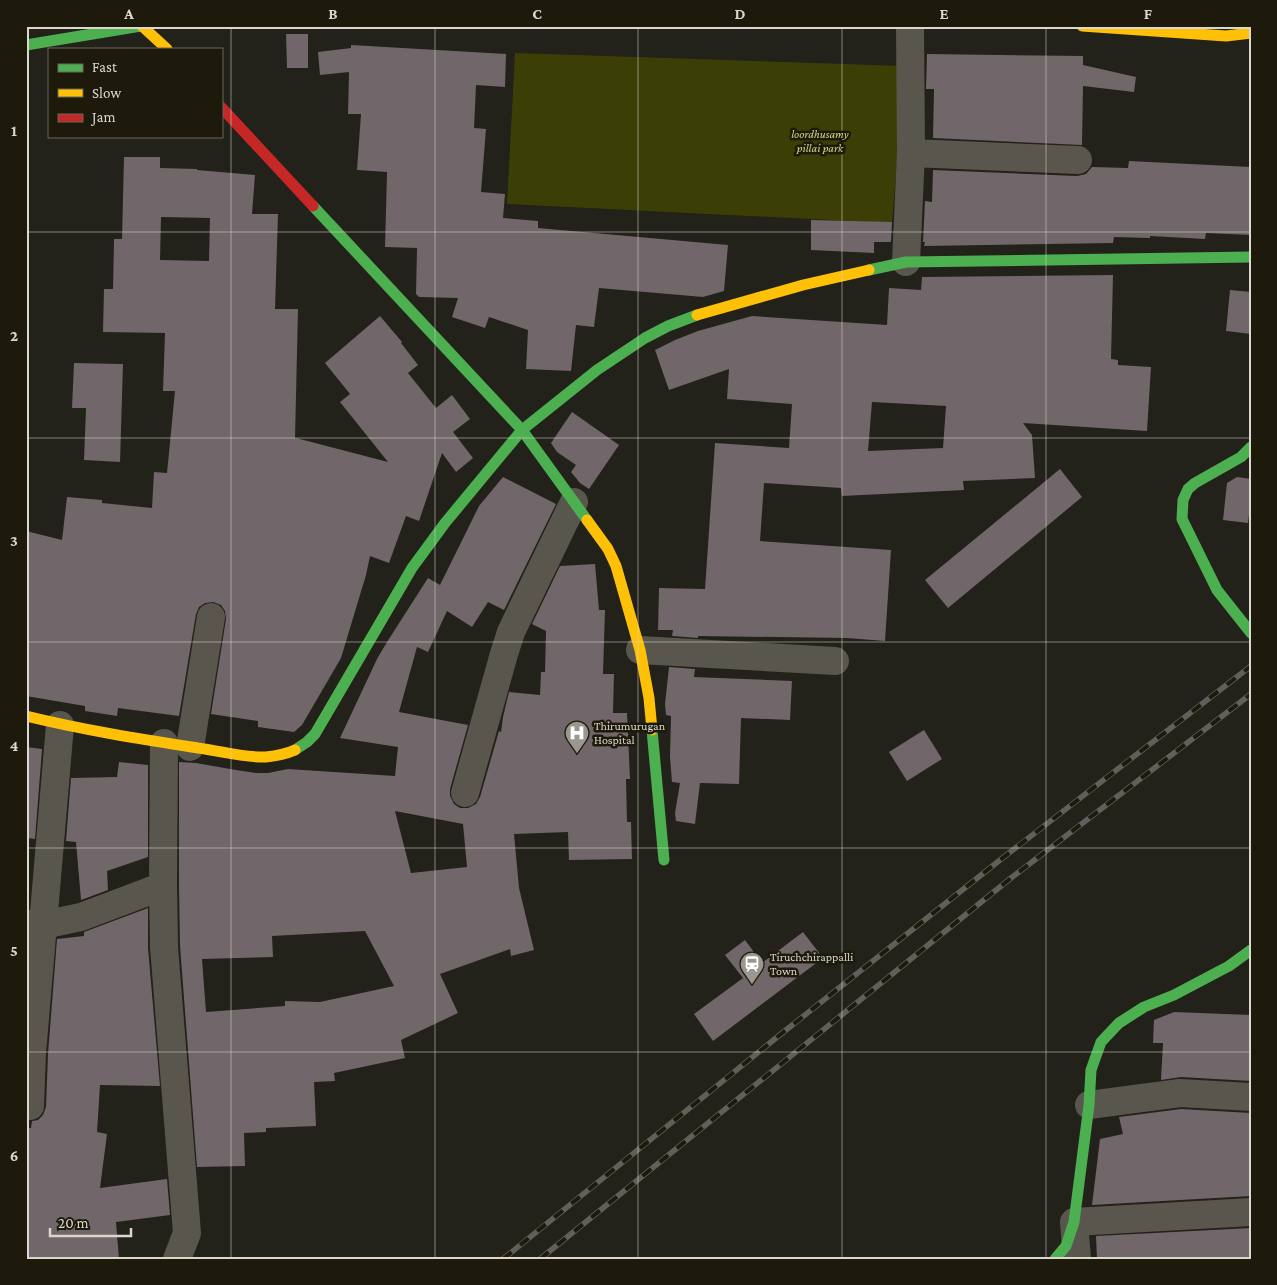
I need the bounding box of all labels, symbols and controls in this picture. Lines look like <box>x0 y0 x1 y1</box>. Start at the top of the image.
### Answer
text: A <box>123 5 134 22</box>
text: B <box>328 5 338 22</box>
text: C <box>532 5 542 22</box>
text: D <box>734 5 746 22</box>
text: E <box>939 5 949 22</box>
text: F <box>1144 5 1153 22</box>
legend <box>48 48 222 138</box>
text: Fast <box>92 59 118 75</box>
text: Slow <box>92 85 122 101</box>
text: Jam <box>90 109 115 126</box>
text: 1 <box>11 122 17 139</box>
park label: loordhusamy pillai park <box>791 127 849 155</box>
text: 2 <box>10 327 18 344</box>
text: 3 <box>10 532 18 549</box>
place label: Thirumurugan Hospital <box>594 719 666 747</box>
hospital icon: Thirumurugan Hospital <box>564 720 590 754</box>
text: 4 <box>10 737 19 754</box>
text: 5 <box>10 942 18 959</box>
place label: Tiruchchirappalli Town <box>770 950 853 978</box>
station icon: Tiruchchirappalli Town <box>739 951 765 985</box>
text: 6 <box>10 1147 18 1164</box>
scale bar <box>50 1205 131 1237</box>
text: 20 m <box>58 1215 89 1231</box>

